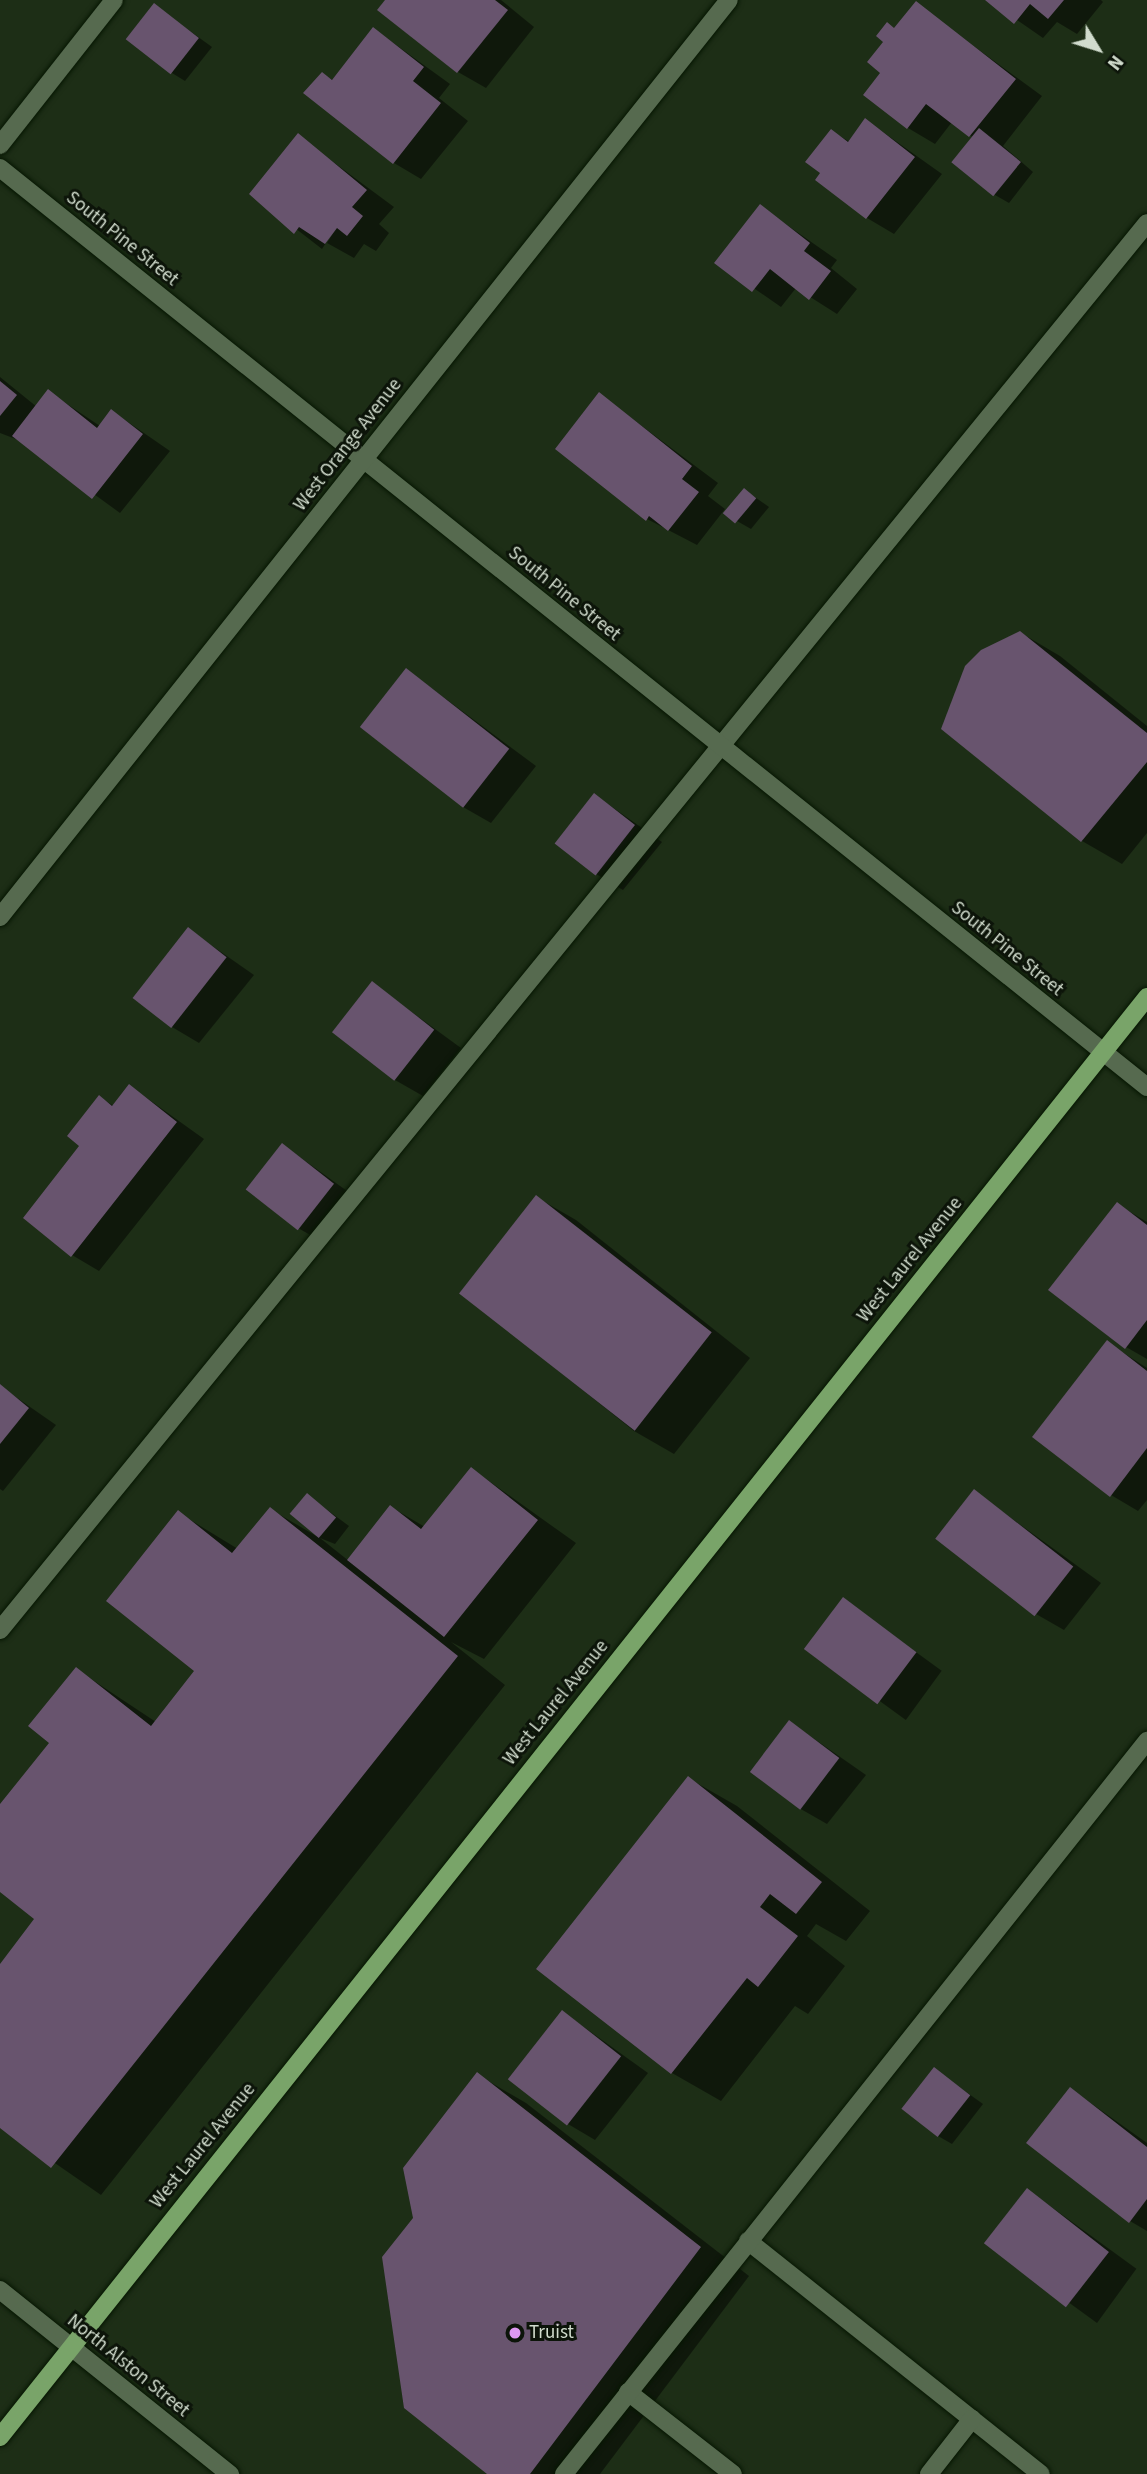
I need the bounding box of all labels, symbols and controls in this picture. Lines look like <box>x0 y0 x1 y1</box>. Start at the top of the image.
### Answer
north arrow <box>1063 14 1133 84</box>
text: N <box>1100 49 1129 76</box>
street label: South Pine Street <box>61 187 183 291</box>
street label: West Orange Avenue <box>289 374 407 516</box>
street label: South Pine Street <box>503 542 625 646</box>
street label: South Pine Street <box>946 897 1068 1001</box>
street label: West Laurel Avenue <box>853 1193 967 1327</box>
street label: West Laurel Avenue <box>499 1636 613 1770</box>
street label: West Laurel Avenue <box>146 2079 260 2213</box>
street label: North Alston Street <box>62 2310 194 2422</box>
place label: Truist <box>529 2322 574 2344</box>
marker: Truist <box>507 2325 523 2341</box>

